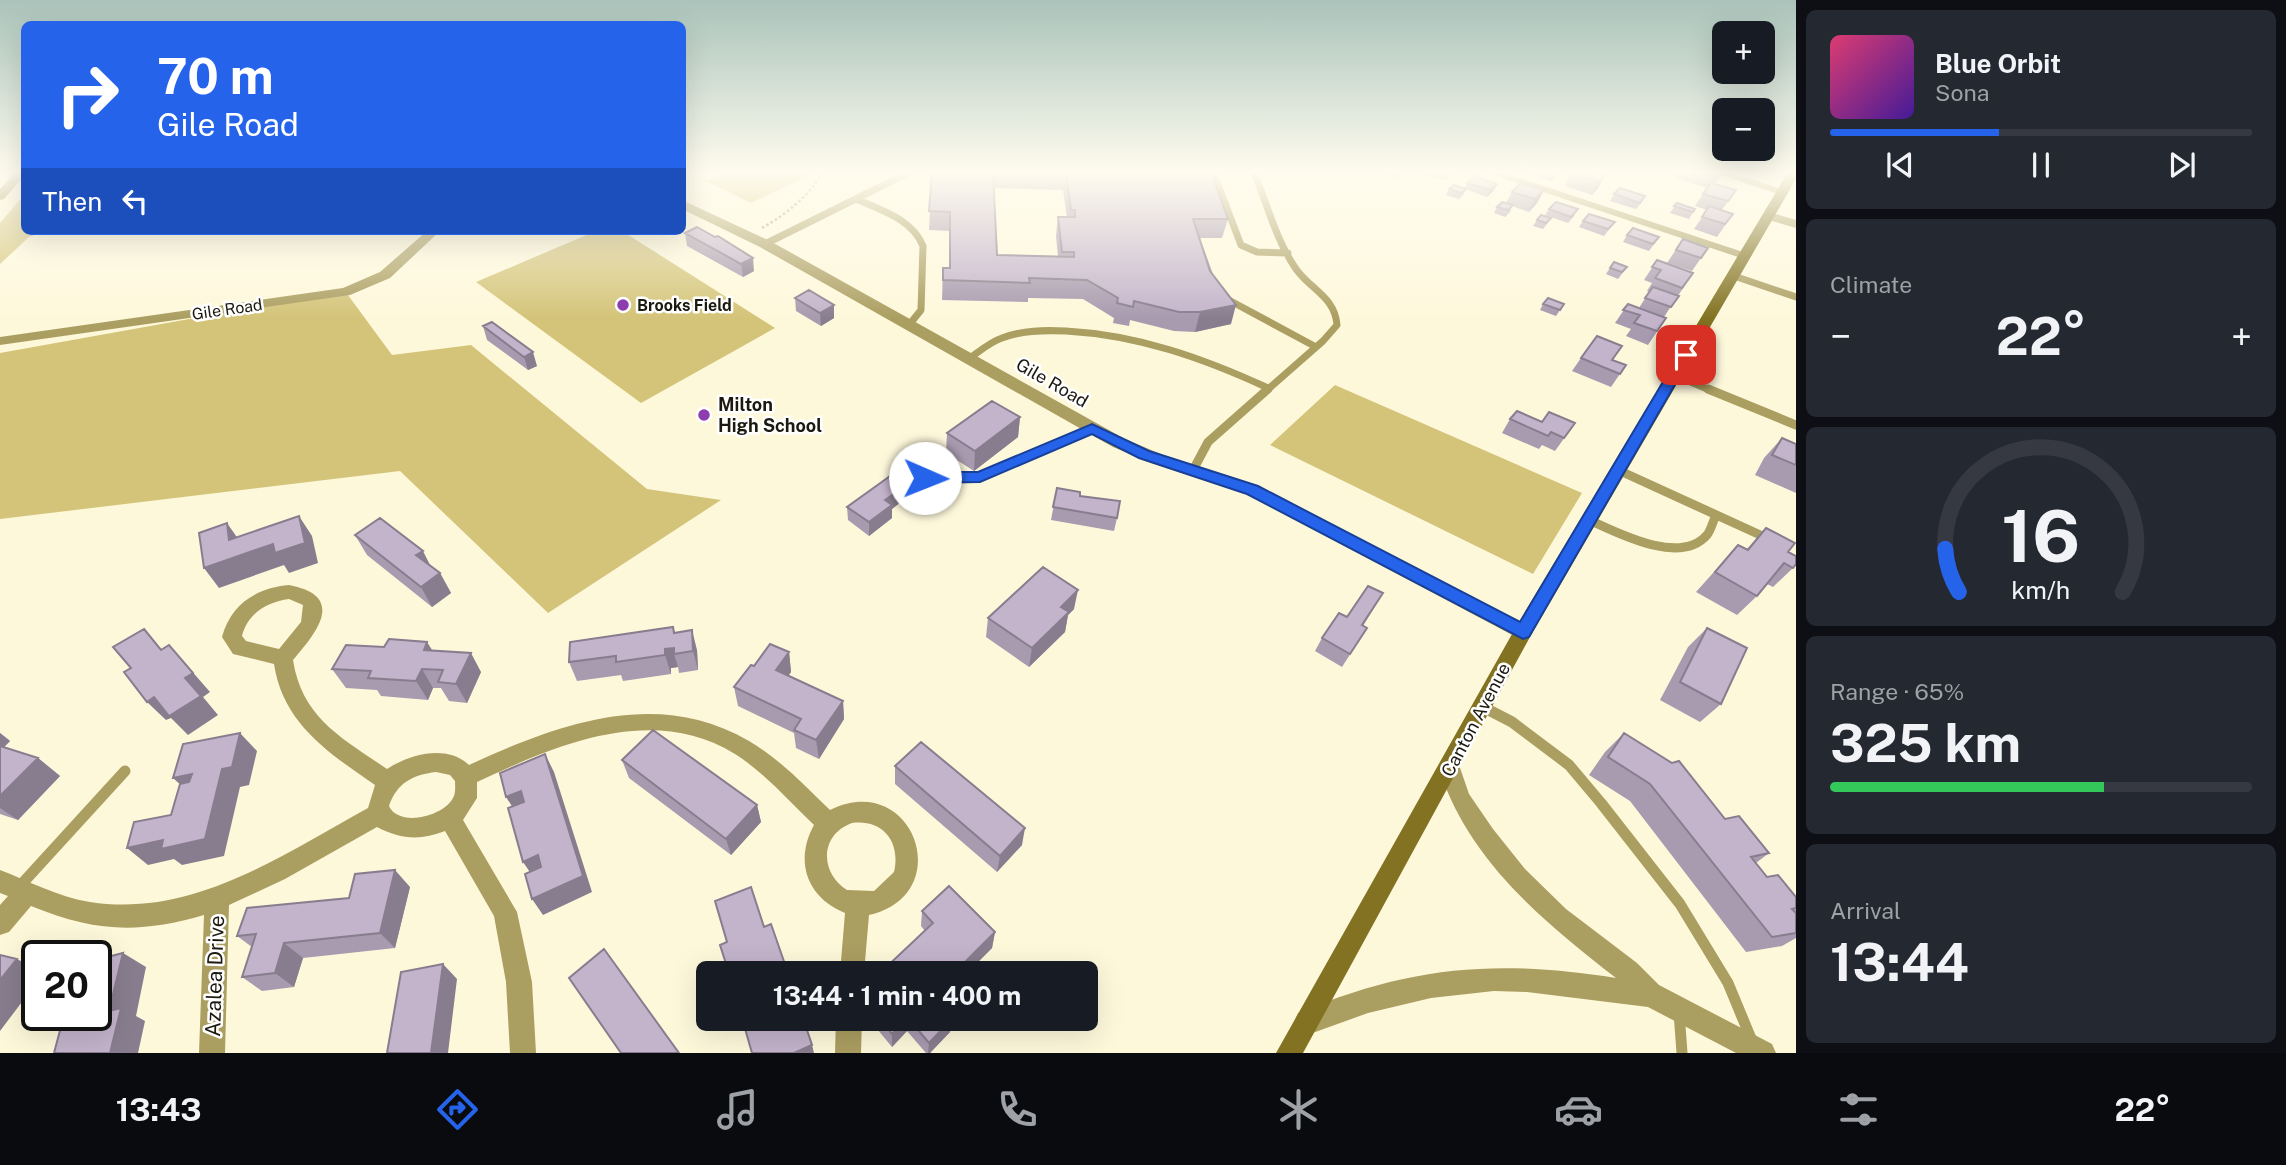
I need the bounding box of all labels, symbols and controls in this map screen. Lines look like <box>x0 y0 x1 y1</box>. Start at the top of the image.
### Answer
map controls <box>1712 21 1775 161</box>
button: + <box>1712 21 1775 84</box>
text: 70 m <box>157 47 274 105</box>
text: Blue Orbit <box>1935 48 2061 79</box>
icon: right <box>42 49 133 140</box>
text: Sona <box>1935 79 1989 106</box>
button: − <box>1712 98 1775 161</box>
text: Gile Road <box>157 106 299 143</box>
icon: previous <box>1881 146 1919 184</box>
icon: pause <box>2022 146 2060 184</box>
icon: next <box>2163 146 2201 184</box>
icon: left <box>116 182 154 220</box>
text: Then <box>42 186 102 217</box>
text: Climate <box>1830 271 1912 298</box>
street label: Gile Road <box>191 295 264 324</box>
place label: Brooks Field <box>637 296 732 315</box>
marker: Brooks Field <box>615 297 631 313</box>
text: 22° <box>1996 306 2086 367</box>
text: − <box>1830 314 1851 359</box>
text: + <box>2231 314 2252 359</box>
pin <box>1656 325 1716 385</box>
icon: arrive <box>1667 336 1705 374</box>
street label: Gile Road <box>1012 354 1092 412</box>
place label: Milton High School <box>718 394 822 436</box>
marker: Milton High School <box>696 407 712 423</box>
position arrow <box>888 441 962 515</box>
text: 16 <box>2001 494 2081 579</box>
text: km/h <box>2012 575 2070 605</box>
street label: Canton Avenue <box>1437 659 1514 780</box>
text: Range · 65% <box>1830 678 1964 705</box>
text: 325 km <box>1830 713 2021 774</box>
text: Arrival <box>1830 897 1901 924</box>
street label: Azalea Drive <box>200 915 229 1037</box>
text: 13:44 <box>1830 932 1969 993</box>
speed limit sign: 20 <box>21 940 112 1031</box>
text: 13:44 · 1 min · 400 m <box>773 980 1021 1011</box>
icon: directions <box>433 1085 482 1134</box>
icon: music <box>713 1085 762 1134</box>
icon: phone <box>993 1085 1042 1134</box>
icon: climate <box>1274 1085 1323 1134</box>
icon: car <box>1554 1085 1603 1134</box>
icon: filters <box>1834 1085 1883 1134</box>
text: 13:43 <box>116 1091 201 1128</box>
text: 22° <box>2115 1091 2170 1128</box>

